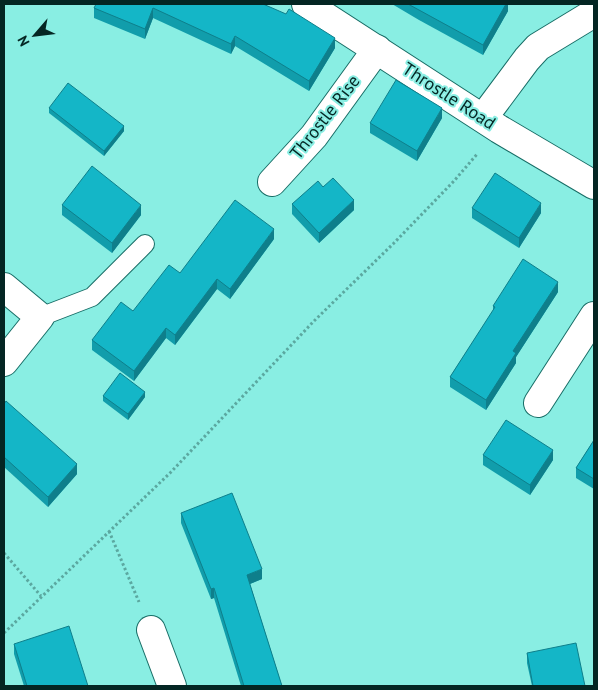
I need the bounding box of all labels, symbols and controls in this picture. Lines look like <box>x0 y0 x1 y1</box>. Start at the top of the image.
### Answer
north arrow <box>10 10 60 60</box>
text: N <box>13 33 34 49</box>
street label: Throstle Road <box>398 57 500 134</box>
street label: Throstle Rise <box>285 70 365 163</box>

